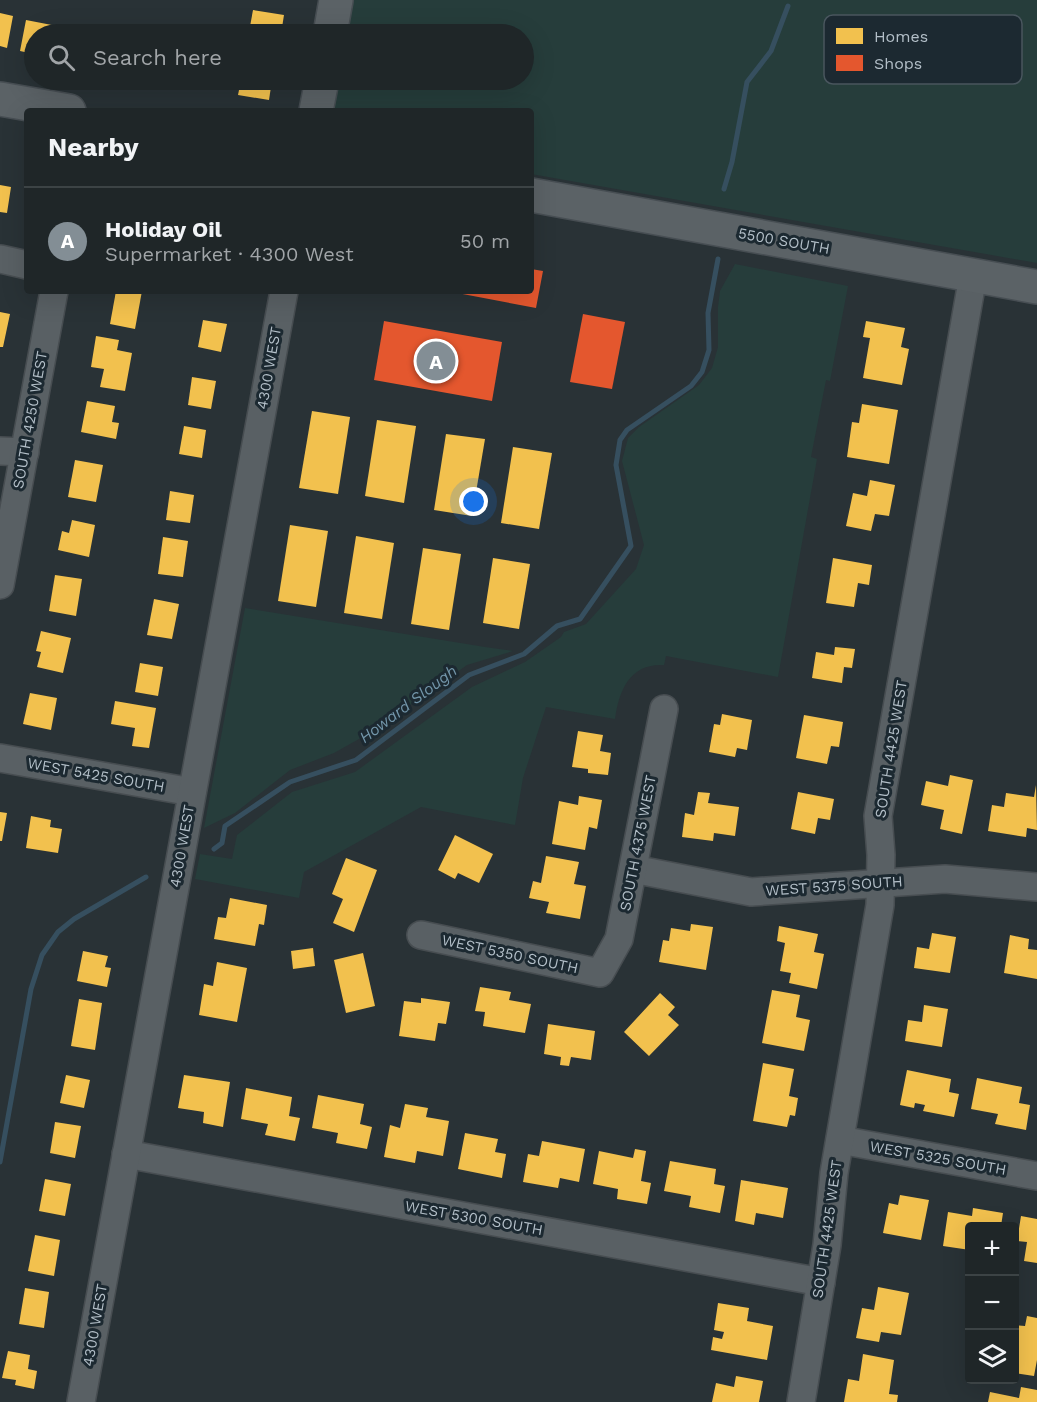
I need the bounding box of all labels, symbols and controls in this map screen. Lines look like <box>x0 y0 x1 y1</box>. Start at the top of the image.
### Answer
legend <box>824 15 1022 84</box>
search box <box>24 24 534 90</box>
text: Homes <box>874 27 928 46</box>
icon: search <box>45 41 78 74</box>
text: Search here <box>93 45 222 70</box>
text: Shops <box>874 54 922 73</box>
text: Nearby <box>48 132 139 162</box>
text: Holiday Oil <box>105 217 222 242</box>
street label: 5500 SOUTH <box>737 224 831 258</box>
text: A <box>61 229 74 253</box>
text: 50 m <box>460 229 510 253</box>
text: Supermarket · 4300 West <box>105 242 354 266</box>
street label: 4300 WEST <box>253 325 285 411</box>
pin: A <box>416 338 456 384</box>
street label: SOUTH 4250 WEST <box>9 350 51 490</box>
your location <box>459 487 488 516</box>
water label: Howard Slough <box>355 661 461 747</box>
street label: SOUTH 4425 WEST <box>871 679 911 819</box>
street label: WEST 5425 SOUTH <box>26 754 166 796</box>
street label: SOUTH 4375 WEST <box>616 774 660 912</box>
street label: 4300 WEST <box>166 803 198 889</box>
street label: WEST 5375 SOUTH <box>765 872 903 900</box>
street label: WEST 5350 SOUTH <box>440 931 580 977</box>
street label: WEST 5325 SOUTH <box>868 1137 1008 1179</box>
street label: SOUTH 4425 WEST <box>808 1159 846 1299</box>
street label: WEST 5300 SOUTH <box>404 1197 544 1239</box>
map controls <box>965 1222 1019 1384</box>
button: + <box>965 1222 1019 1276</box>
button: − <box>965 1276 1019 1330</box>
street label: 4300 WEST <box>79 1282 111 1368</box>
button: layers <box>965 1330 1019 1384</box>

